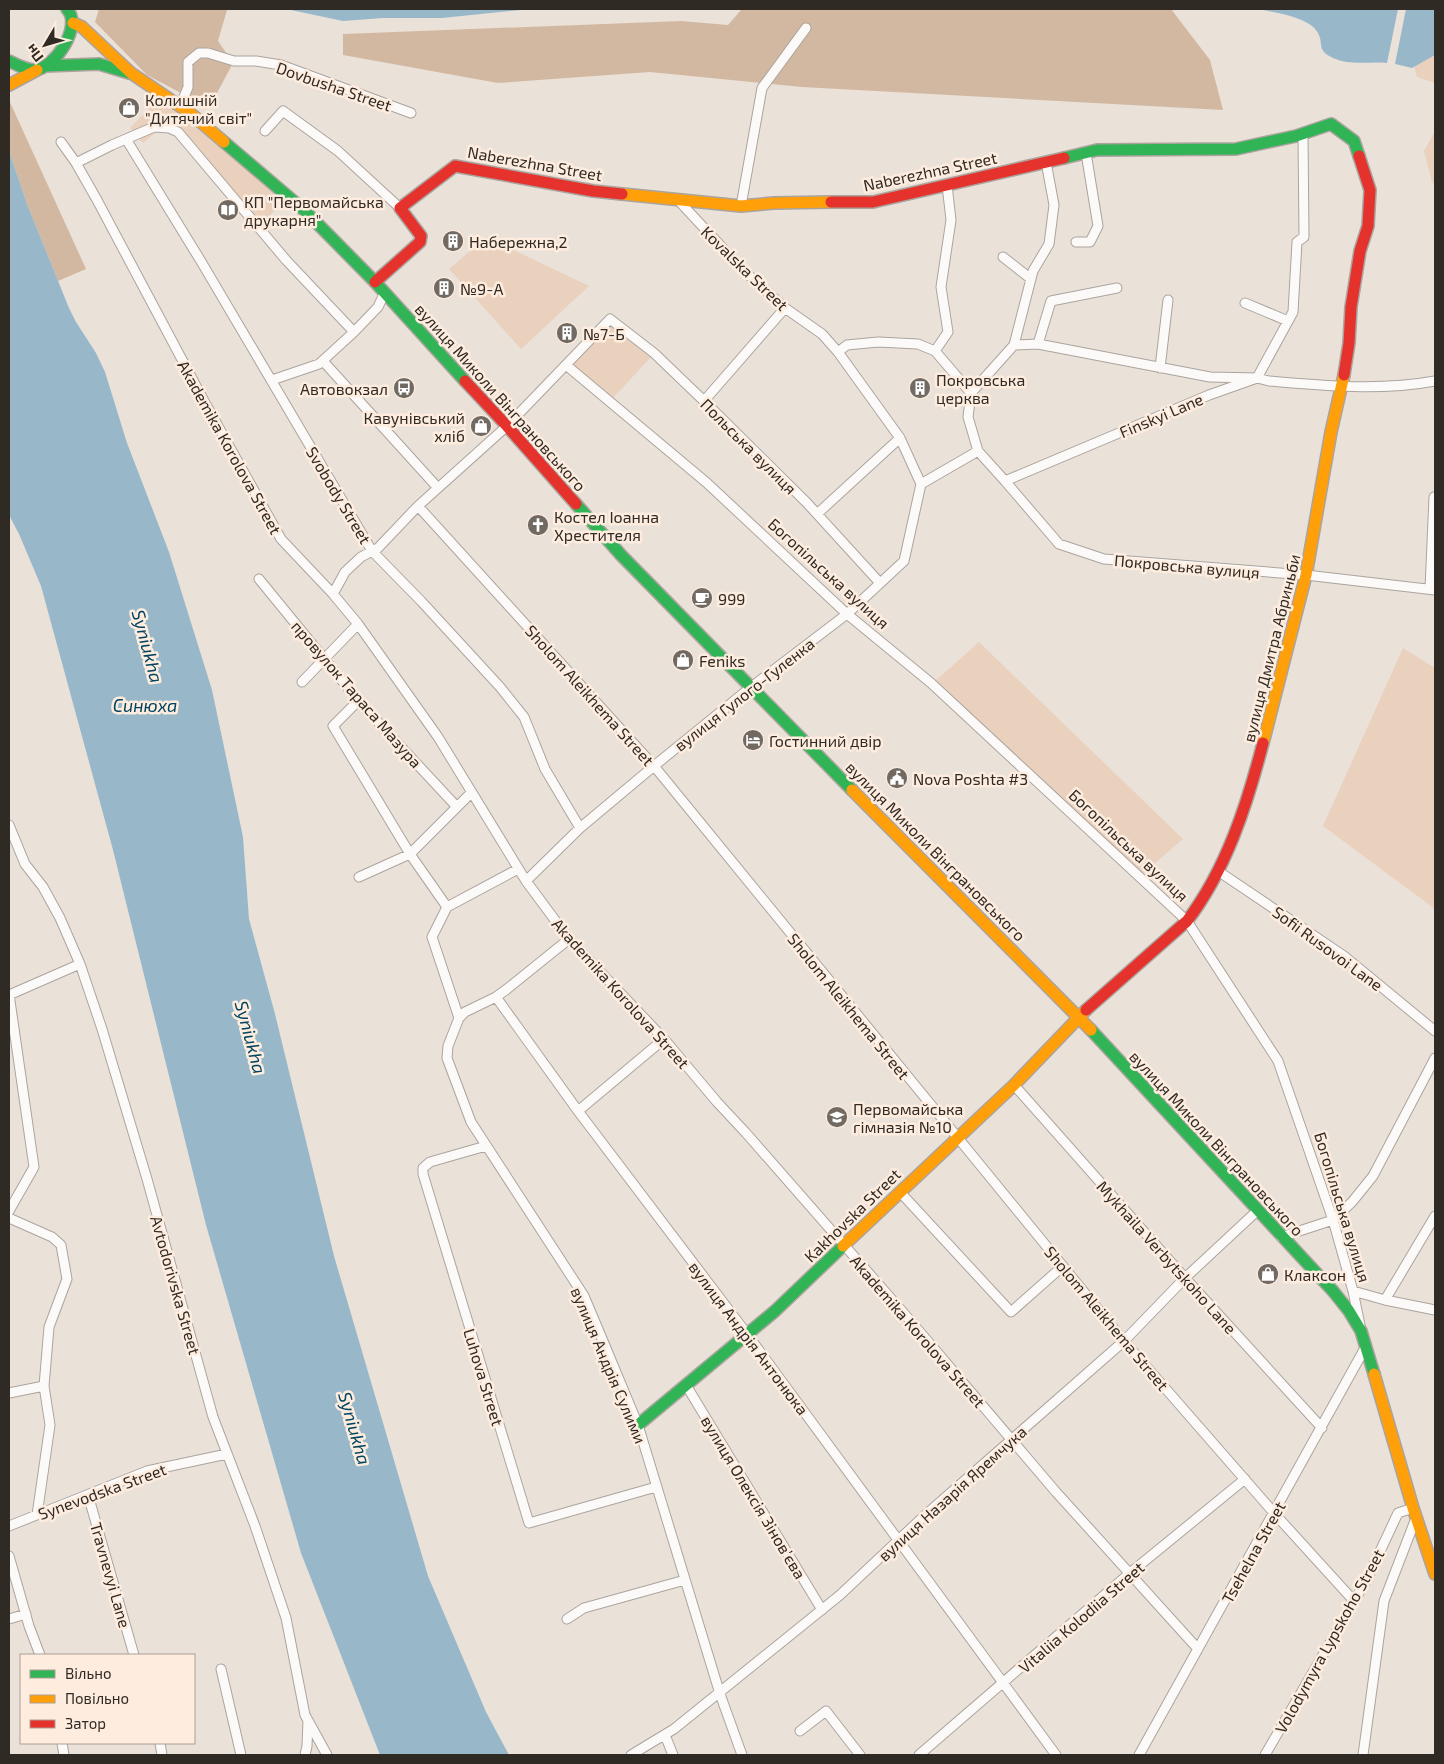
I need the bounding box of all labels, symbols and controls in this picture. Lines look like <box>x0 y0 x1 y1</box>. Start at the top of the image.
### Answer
north arrow <box>20 20 70 70</box>
text: Пн <box>22 41 47 66</box>
street label: Dovbusha Street <box>274 57 394 115</box>
place label: Колишній "Дитячий світ" <box>145 90 252 127</box>
shop icon: Колишній "Дитячий світ" <box>117 96 141 120</box>
street label: Naberezhna Street <box>466 142 604 184</box>
street label: Naberezhna Street <box>861 148 999 194</box>
place label: КП "Первомайська друкарня" <box>244 192 384 230</box>
library icon: КП "Первомайська друкарня" <box>216 198 240 222</box>
street label: Kovalska Street <box>698 222 792 314</box>
building icon: Набережна,2 <box>441 229 465 253</box>
place label: Набережна,2 <box>469 232 568 251</box>
building icon: №9-А <box>432 276 456 300</box>
place label: №9-А <box>460 279 503 298</box>
street label: вулиця Миколи Вінграновського <box>411 299 590 495</box>
building icon: №7-Б <box>555 321 579 345</box>
place label: №7-Б <box>583 324 625 343</box>
street label: Akademika Korolova Street <box>174 357 286 537</box>
place label: Покровська церква <box>936 370 1025 407</box>
bus stop icon: Автовокзал <box>392 376 416 400</box>
building icon: Покровська церква <box>908 376 932 400</box>
place label: Автовокзал <box>300 379 388 398</box>
street label: Finskyi Lane <box>1116 389 1206 441</box>
street label: Польська вулиця <box>697 394 801 498</box>
place label: Кавунівський хліб <box>364 408 465 445</box>
shop icon: Кавунівський хліб <box>469 414 493 438</box>
street label: Svobody Street <box>303 443 375 547</box>
place label: Костел Іоанна Хрестителя <box>554 507 659 544</box>
church icon: Костел Іоанна Хрестителя <box>526 513 550 537</box>
street label: Богопільська вулиця <box>764 514 893 633</box>
street label: Покровська вулиця <box>1113 550 1261 583</box>
street label: вулиця Дмитра Абриньби <box>1238 552 1305 744</box>
cafe icon: 999 <box>690 586 714 610</box>
place label: 999 <box>718 589 745 608</box>
water label: Syniukha <box>128 607 168 685</box>
street label: провулок Тараса Мазура <box>287 617 426 772</box>
street label: Sholom Aleikhema Street <box>522 621 658 769</box>
street label: вулиця Гулого-Гуленка <box>670 633 818 755</box>
shop icon: Feniks <box>671 648 695 672</box>
place label: Feniks <box>699 651 746 670</box>
water label: Синюха <box>113 694 177 716</box>
hotel icon: Гостинний двір <box>741 728 765 752</box>
place label: Гостинний двір <box>769 731 882 750</box>
street label: вулиця Миколи Вінграновського <box>842 757 1030 945</box>
public building icon: Nova Poshta #3 <box>885 766 909 790</box>
place label: Nova Poshta #3 <box>913 769 1028 788</box>
street label: Богопільська вулиця <box>1065 785 1193 906</box>
street label: Sofii Rusovoi Lane <box>1269 902 1387 994</box>
street label: Akademika Korolova Street <box>548 914 694 1072</box>
street label: Sholom Aleikhema Street <box>784 929 914 1083</box>
water label: Syniukha <box>231 998 271 1076</box>
street label: вулиця Миколи Вінграновського <box>1125 1047 1308 1240</box>
place label: Первомайська гімназія №10 <box>853 1099 963 1136</box>
school or university icon: Первомайська гімназія №10 <box>825 1105 849 1129</box>
street label: Богопільська вулиця <box>1310 1130 1375 1285</box>
street label: Kakhovska Street <box>800 1164 904 1266</box>
street label: Mykhaila Verbytskoho Lane <box>1093 1177 1241 1337</box>
street label: Avtodorivska Street <box>147 1213 205 1357</box>
street label: Sholom Aleikhema Street <box>1041 1242 1173 1394</box>
street label: Akademika Korolova Street <box>847 1251 989 1411</box>
street label: вулиця Андрія Антонюка <box>684 1258 813 1419</box>
shop icon: Клаксон <box>1256 1262 1280 1286</box>
place label: Клаксон <box>1284 1265 1346 1284</box>
street label: вулиця Андрія Сулими <box>567 1284 651 1446</box>
street label: Luhova Street <box>460 1326 508 1428</box>
water label: Syniukha <box>334 1389 376 1467</box>
street label: вулиця Олексія Зіновʼєва <box>697 1412 810 1583</box>
street label: вулиця Назарія Яремчука <box>874 1421 1031 1565</box>
street label: Synevodska Street <box>35 1459 169 1523</box>
street label: Tsehelna Street <box>1217 1498 1289 1606</box>
street label: Travnevyi Lane <box>87 1520 135 1630</box>
street label: Volodymyra Lypskoho Street <box>1270 1546 1388 1736</box>
street label: Vitaliia Kolodiia Street <box>1014 1557 1148 1677</box>
legend <box>20 1654 195 1744</box>
text: Вільно <box>65 1664 112 1682</box>
text: Повільно <box>65 1689 129 1707</box>
text: Затор <box>65 1714 106 1732</box>

